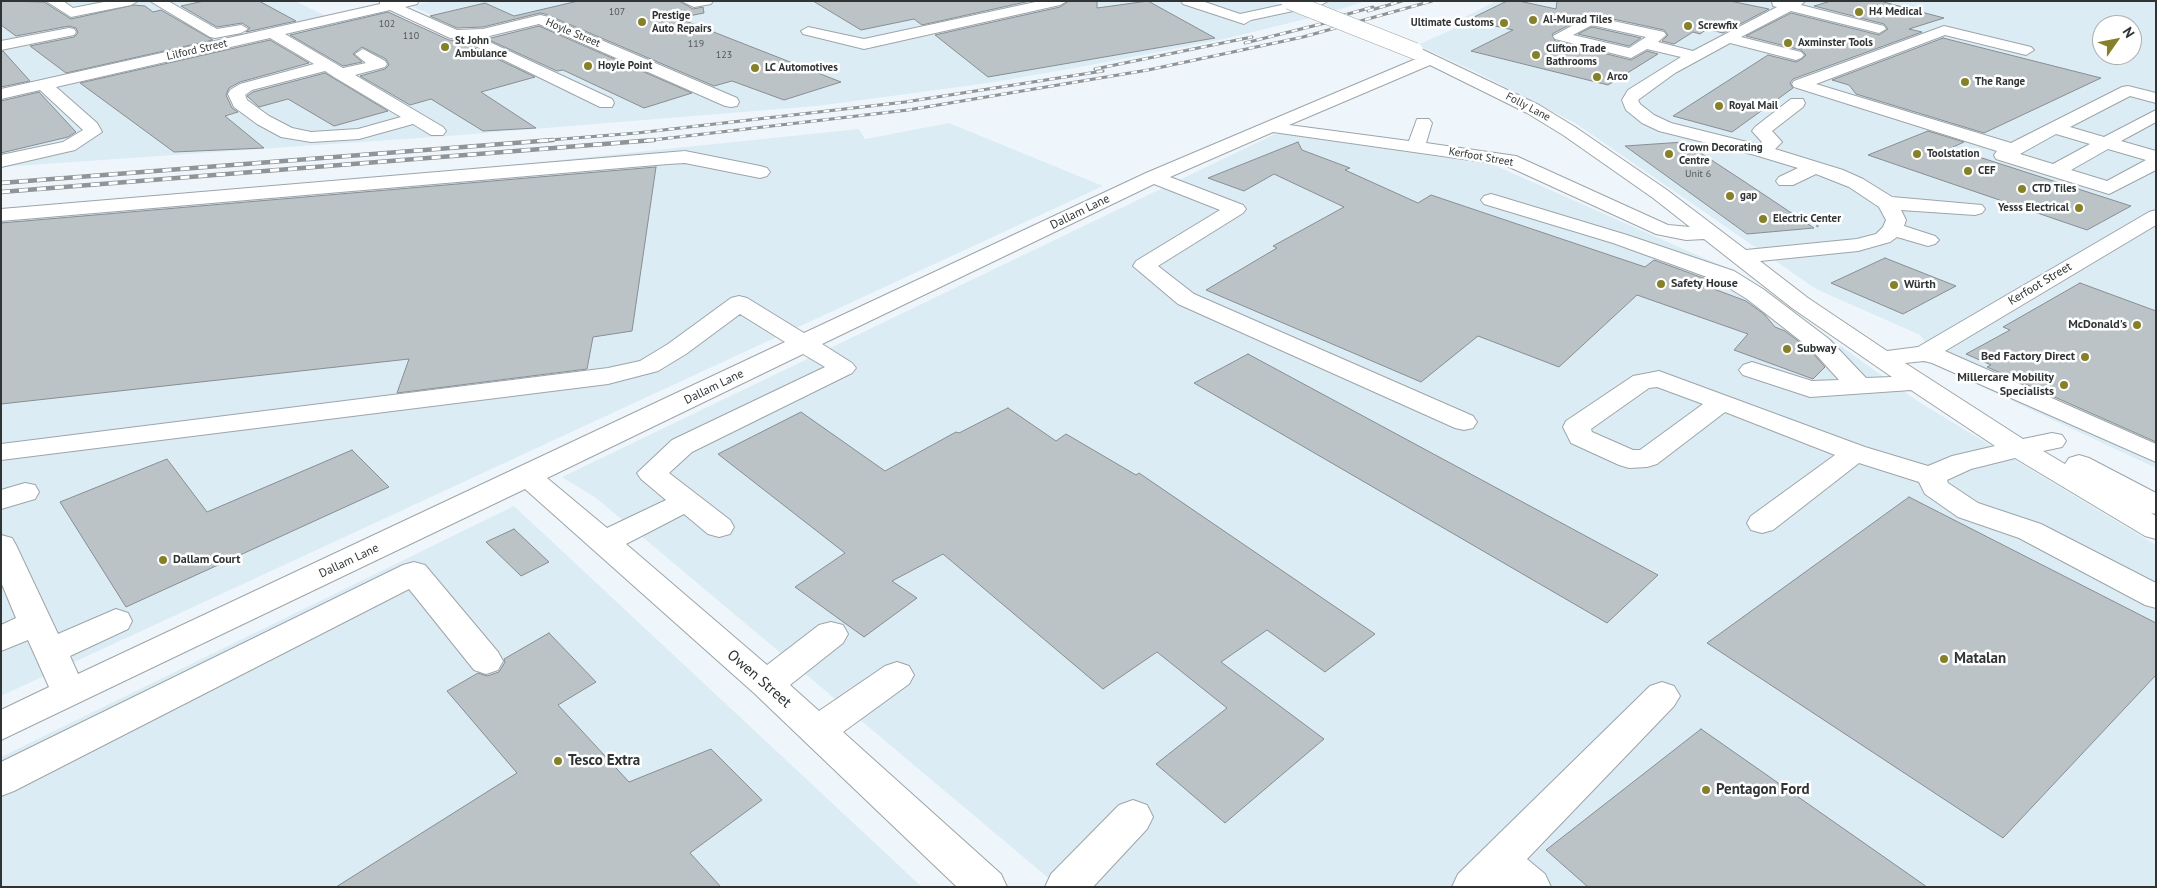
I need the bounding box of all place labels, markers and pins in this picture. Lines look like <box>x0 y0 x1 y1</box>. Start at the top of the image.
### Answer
place label: H4 Medical <box>1869 5 1922 19</box>
marker: H4 Medical <box>1853 6 1865 18</box>
place label: Prestige Auto Repairs <box>652 9 712 35</box>
place label: Al-Murad Tiles <box>1543 13 1612 27</box>
marker: Al-Murad Tiles <box>1527 14 1539 26</box>
marker: Prestige Auto Repairs <box>636 16 648 28</box>
place label: Ultimate Customs <box>1411 16 1494 30</box>
marker: Ultimate Customs <box>1498 17 1510 29</box>
place label: Screwfix <box>1698 19 1738 33</box>
marker: Screwfix <box>1682 20 1694 32</box>
place label: St John Ambulance <box>455 34 507 60</box>
place label: Axminster Tools <box>1798 36 1873 50</box>
marker: Axminster Tools <box>1782 37 1794 49</box>
marker: St John Ambulance <box>439 41 451 53</box>
place label: Clifton Trade Bathrooms <box>1546 42 1606 68</box>
marker: Clifton Trade Bathrooms <box>1530 49 1542 61</box>
place label: Hoyle Point <box>598 59 652 73</box>
marker: Hoyle Point <box>582 60 594 72</box>
place label: LC Automotives <box>765 61 838 75</box>
marker: LC Automotives <box>749 62 761 74</box>
place label: Arco <box>1607 70 1628 84</box>
marker: Arco <box>1591 71 1603 83</box>
place label: The Range <box>1975 75 2025 89</box>
marker: The Range <box>1959 76 1971 88</box>
place label: Royal Mail <box>1729 99 1778 113</box>
marker: Royal Mail <box>1713 100 1725 112</box>
place label: Crown Decorating Centre <box>1679 141 1763 167</box>
place label: Toolstation <box>1927 147 1980 161</box>
marker: Crown Decorating Centre <box>1663 148 1675 160</box>
marker: Toolstation <box>1911 148 1923 160</box>
place label: CEF <box>1978 164 1995 178</box>
marker: CEF <box>1962 165 1974 177</box>
place label: CTD Tiles <box>2032 182 2076 196</box>
marker: CTD Tiles <box>2016 183 2028 195</box>
place label: gap <box>1740 189 1757 203</box>
marker: gap <box>1724 190 1736 202</box>
place label: Yesss Electrical <box>1998 201 2069 215</box>
marker: Yesss Electrical <box>2073 202 2085 214</box>
place label: Electric Center <box>1773 212 1841 226</box>
marker: Electric Center <box>1757 213 1769 225</box>
place label: Safety House <box>1671 277 1738 291</box>
marker: Safety House <box>1655 278 1667 290</box>
place label: Würth <box>1904 278 1936 292</box>
marker: Würth <box>1888 279 1900 291</box>
place label: McDonald's <box>2068 318 2127 332</box>
marker: McDonald's <box>2131 319 2143 331</box>
place label: Subway <box>1797 342 1836 356</box>
marker: Subway <box>1781 343 1793 355</box>
place label: Bed Factory Direct <box>1981 350 2075 364</box>
marker: Bed Factory Direct <box>2079 351 2091 363</box>
place label: Millercare Mobility Specialists <box>1957 371 2054 399</box>
marker: Millercare Mobility Specialists <box>2058 379 2070 391</box>
place label: Dallam Court <box>173 553 240 567</box>
marker: Dallam Court <box>157 554 169 566</box>
place label: Matalan <box>1954 650 2006 668</box>
marker: Matalan <box>1938 653 1950 665</box>
place label: Tesco Extra <box>568 752 640 770</box>
marker: Tesco Extra <box>552 755 564 767</box>
place label: Pentagon Ford <box>1716 781 1810 799</box>
marker: Pentagon Ford <box>1700 784 1712 796</box>

